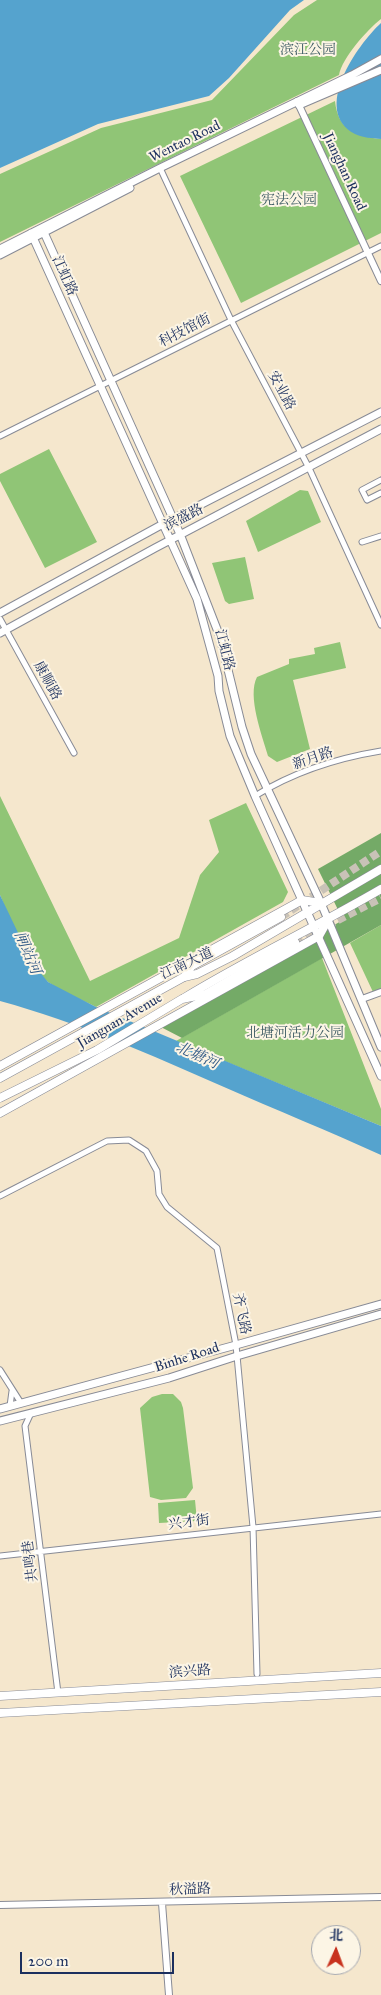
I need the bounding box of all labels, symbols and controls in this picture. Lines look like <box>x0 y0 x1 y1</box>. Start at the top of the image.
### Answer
park label: 滨江公园 <box>280 43 336 59</box>
street label: Wentao Road <box>147 118 223 166</box>
street label: Jianghan Road <box>319 131 369 213</box>
park label: 宪法公园 <box>261 193 317 209</box>
street label: 江虹路 <box>48 253 80 299</box>
street label: 科技馆街 <box>156 311 214 351</box>
street label: 安业路 <box>264 369 298 413</box>
street label: 滨盛路 <box>161 501 207 535</box>
street label: 江虹路 <box>211 628 237 672</box>
street label: 康顺路 <box>29 659 65 703</box>
street label: 新月路 <box>290 744 336 774</box>
water label: 闸站河 <box>10 929 44 977</box>
street label: 江南大道 <box>158 945 216 983</box>
street label: Jiangnan Avenue <box>74 990 166 1052</box>
park label: 北塘河活力公园 <box>246 1026 344 1042</box>
water label: 北塘河 <box>173 1039 221 1073</box>
street label: 齐飞路 <box>229 1292 253 1336</box>
street label: Binhe Road <box>153 1340 221 1376</box>
street label: 兴才街 <box>167 1512 211 1534</box>
street label: 共鸣巷 <box>20 1539 42 1583</box>
street label: 滨兴路 <box>168 1662 212 1682</box>
street label: 秋溢路 <box>169 1881 211 1899</box>
north arrow <box>311 1925 361 1975</box>
text: 北 <box>329 1927 344 1944</box>
scale bar <box>22 1942 176 1974</box>
text: 200 m <box>28 1952 69 1970</box>

